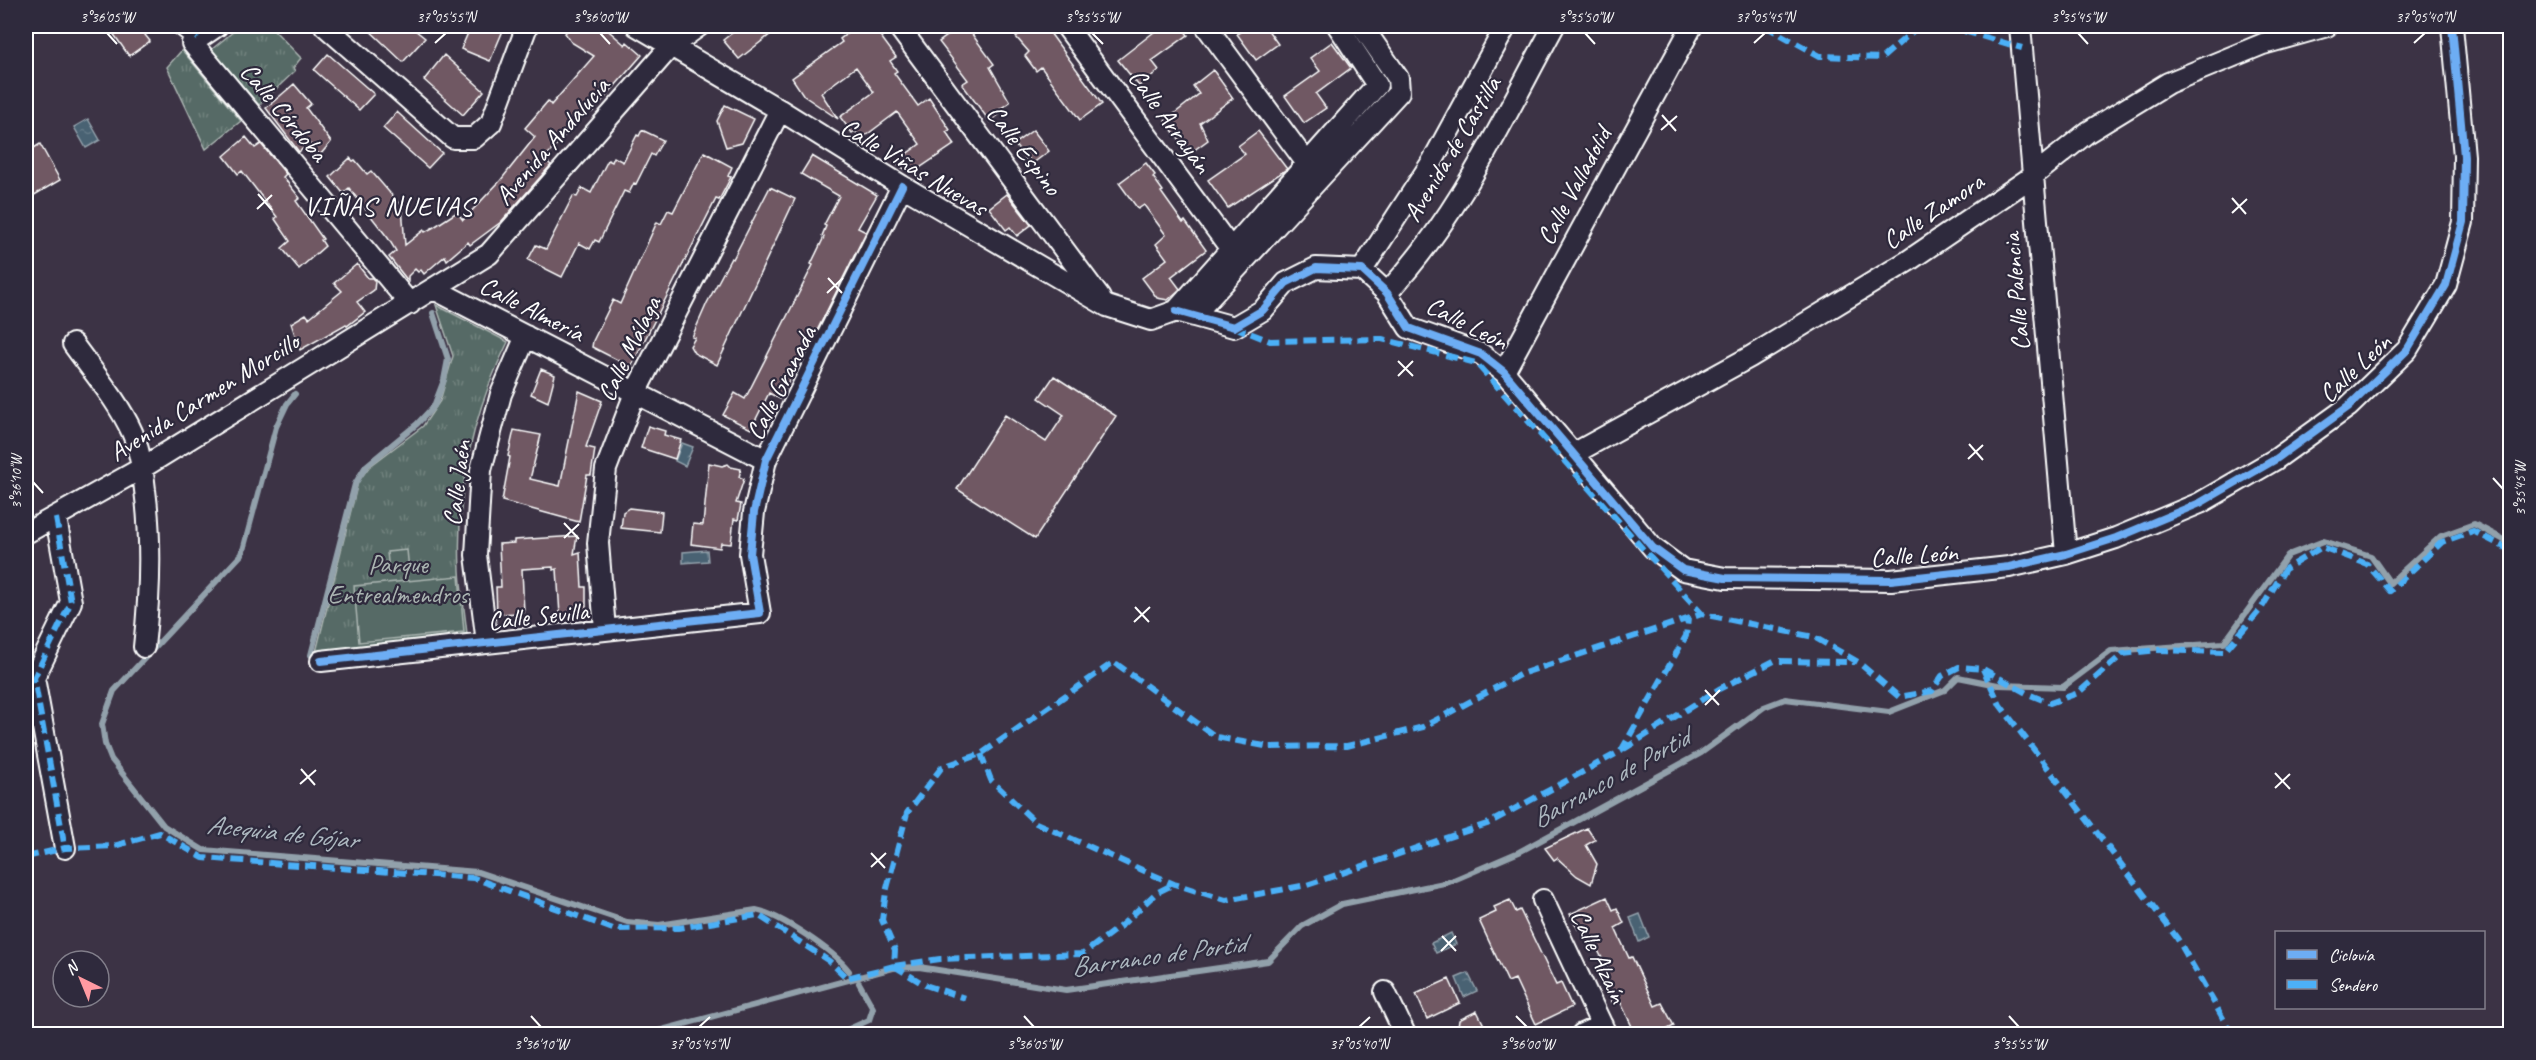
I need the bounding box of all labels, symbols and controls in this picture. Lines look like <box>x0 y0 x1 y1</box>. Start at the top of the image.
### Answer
text: 3°36'05"W <box>80 8 137 27</box>
text: 37°05'55"N <box>416 8 479 27</box>
text: 3°36'00"W <box>573 8 630 27</box>
text: 3°35'55"W <box>1065 8 1122 27</box>
text: 3°35'50"W <box>1558 8 1615 27</box>
text: 37°05'45"N <box>1735 8 1798 27</box>
text: 3°35'45"W <box>2051 8 2108 27</box>
text: 37°05'40"N <box>2395 8 2458 27</box>
street label: Calle Córdoba <box>233 56 336 170</box>
street label: Calle Arrayán <box>1121 62 1220 181</box>
street label: Avenida Andalucía <box>487 69 618 212</box>
street label: Avenida de Castilla <box>1396 69 1509 228</box>
street label: Calle Espino <box>979 98 1070 203</box>
street label: Calle Viñas Nuevas <box>835 110 995 225</box>
street label: Calle Valladolid <box>1529 118 1621 250</box>
street label: Calle Zamora <box>1876 164 1991 257</box>
district label: VIÑAS NUEVAS <box>304 189 477 223</box>
street label: Calle Palencia <box>1994 229 2038 352</box>
street label: Calle Almería <box>474 269 591 350</box>
street label: Calle León <box>1420 288 1515 358</box>
street label: Calle Málaga <box>589 290 669 407</box>
street label: Calle Granada <box>738 319 825 446</box>
street label: Avenida Carmen Morcillo <box>103 324 308 469</box>
street label: Calle León <box>2312 325 2399 410</box>
street label: Calle Jaén <box>435 437 479 528</box>
text: 3°36'10"W <box>7 452 26 509</box>
text: 3°35'45"W <box>2511 459 2530 516</box>
street label: Calle León <box>1869 535 1960 575</box>
park label: Parque Entrealmendros <box>328 548 470 611</box>
street label: Calle Sevilla <box>486 594 591 638</box>
water label: Barranco de Portid <box>1525 717 1702 835</box>
water label: Acequia de Gójar <box>205 807 363 857</box>
street label: Calle Alzaín <box>1563 904 1636 1009</box>
water label: Barranco de Portid <box>1069 925 1256 984</box>
legend <box>2275 931 2485 1009</box>
text: Ciclovía <box>2329 944 2375 966</box>
north arrow <box>51 949 111 1009</box>
text: N <box>61 956 84 979</box>
text: Sendero <box>2329 974 2379 996</box>
text: 3°36'10"W <box>514 1035 571 1054</box>
text: 37°05'45"N <box>669 1035 732 1054</box>
text: 3°36'05"W <box>1007 1035 1064 1054</box>
text: 37°05'40"N <box>1329 1035 1392 1054</box>
text: 3°36'00"W <box>1500 1035 1557 1054</box>
text: 3°35'55"W <box>1992 1035 2049 1054</box>

